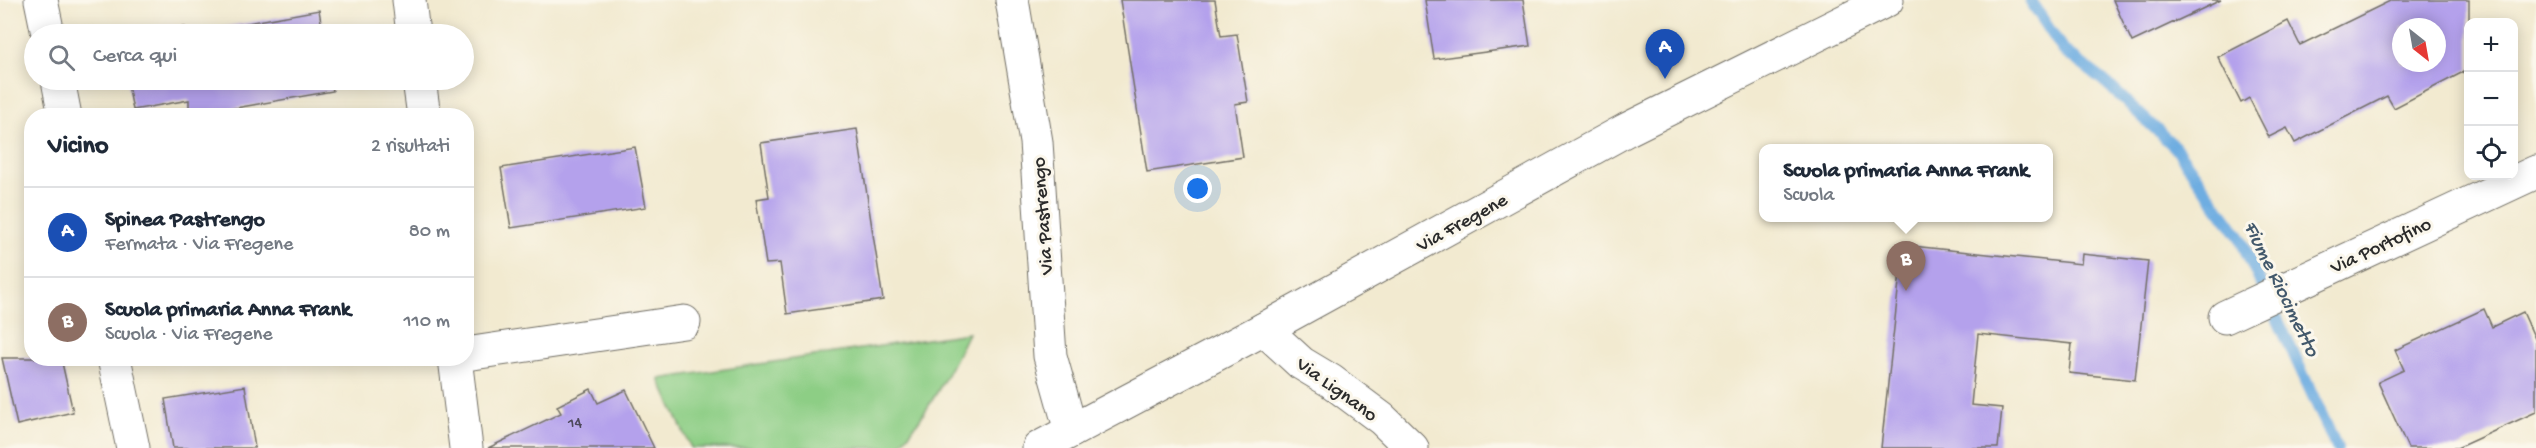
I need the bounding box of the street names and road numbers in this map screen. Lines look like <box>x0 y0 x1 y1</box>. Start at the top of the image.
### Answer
street label: Via Pastrengo <box>1029 156 1060 276</box>
street label: Via Fregene <box>1412 189 1513 259</box>
street label: Via Portofino <box>2326 214 2436 281</box>
street label: Via Lignano <box>1290 353 1381 428</box>

